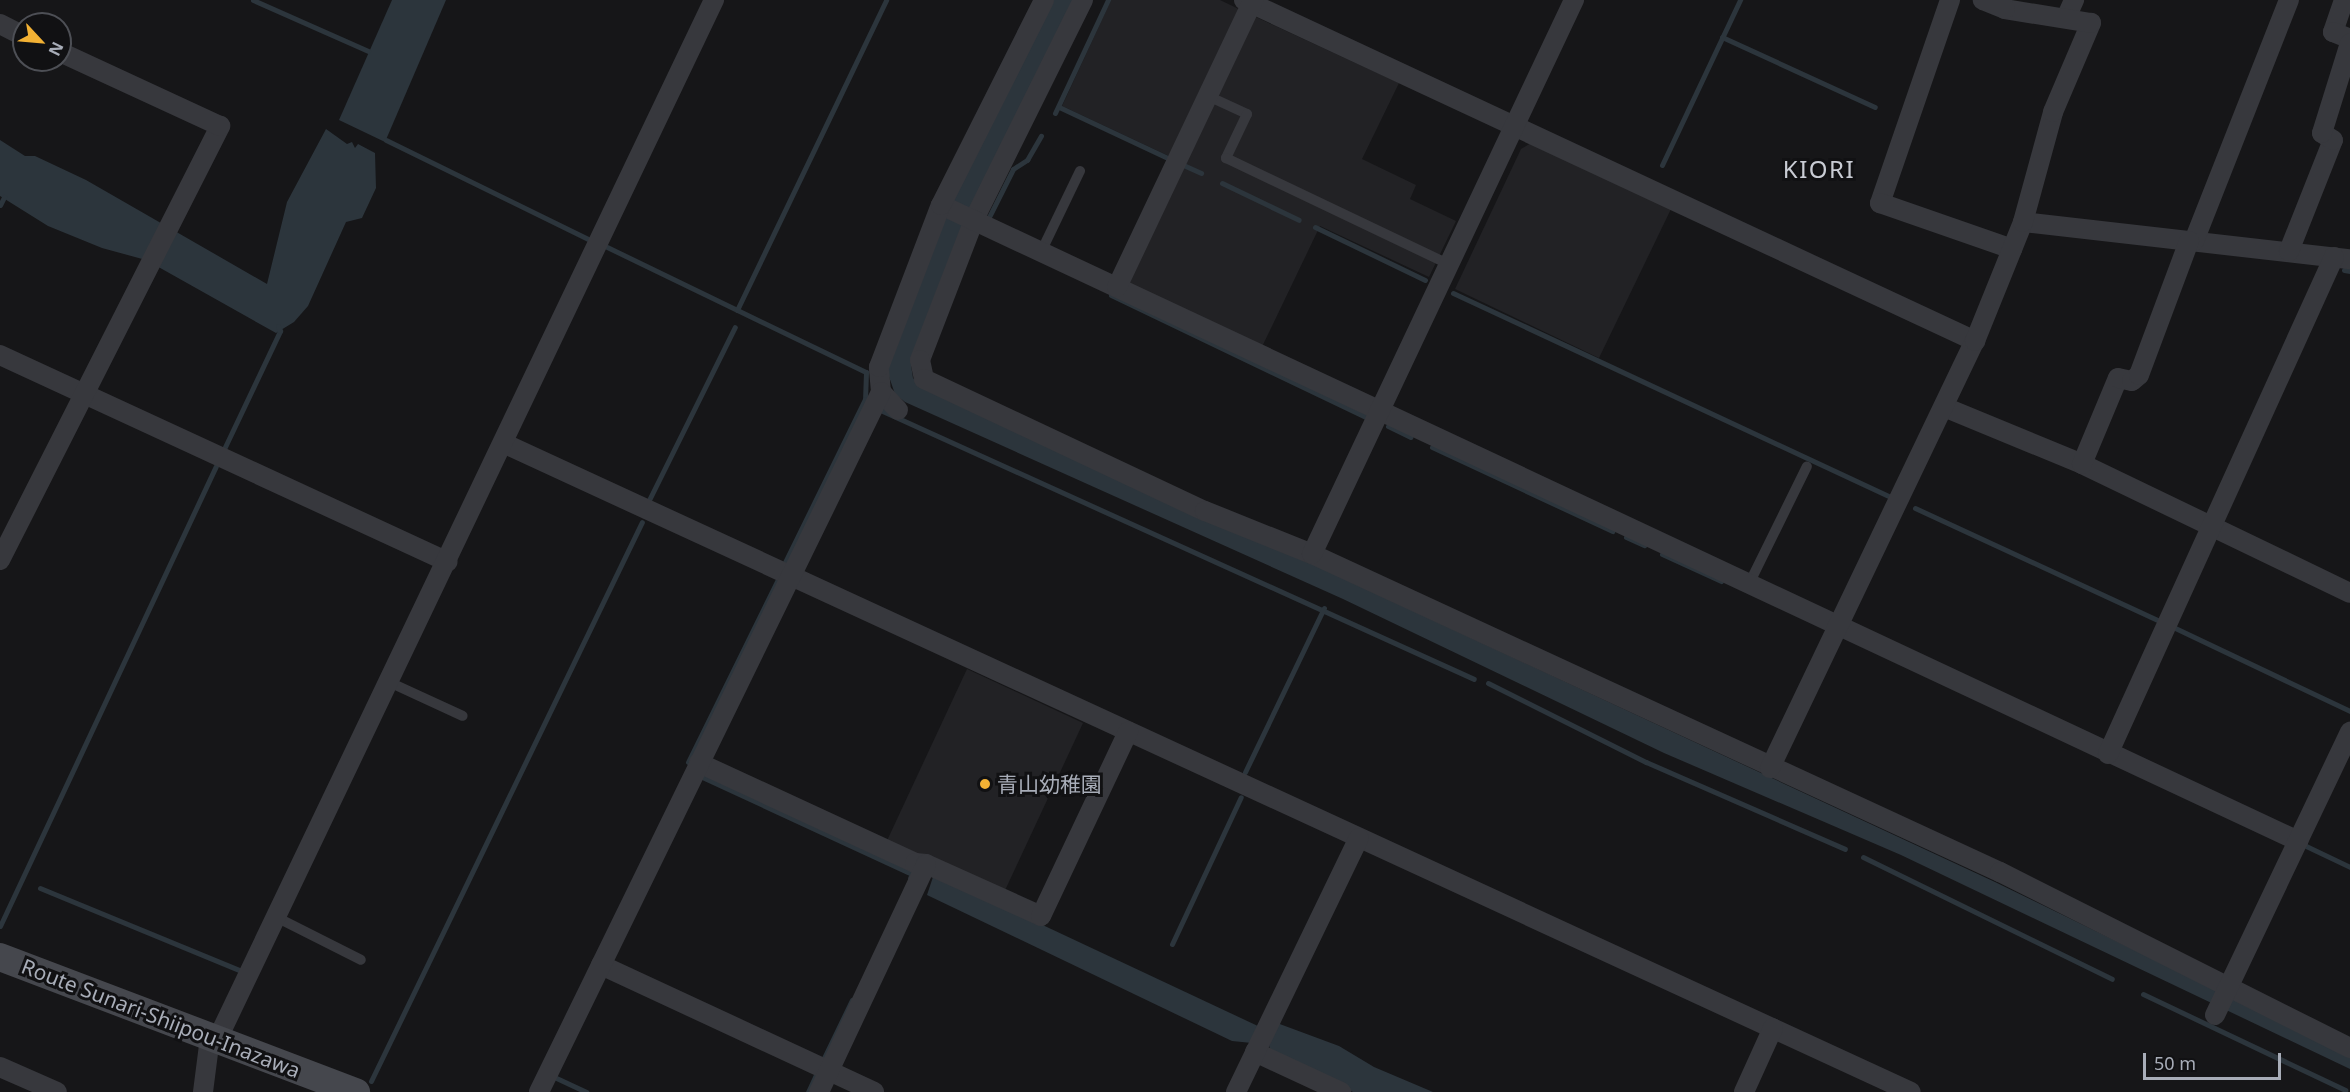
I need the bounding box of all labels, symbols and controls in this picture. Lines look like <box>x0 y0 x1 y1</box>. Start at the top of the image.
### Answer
north arrow <box>12 12 72 72</box>
text: N <box>44 38 69 60</box>
district label: KIORI <box>1783 155 1855 183</box>
place label: 青山幼稚園 <box>997 771 1102 797</box>
marker: 青山幼稚園 <box>978 777 992 791</box>
street label: Route Sunari-Shiipou-Inazawa <box>18 953 304 1083</box>
scale bar <box>2146 1041 2284 1079</box>
text: 50 m <box>2154 1051 2196 1075</box>

